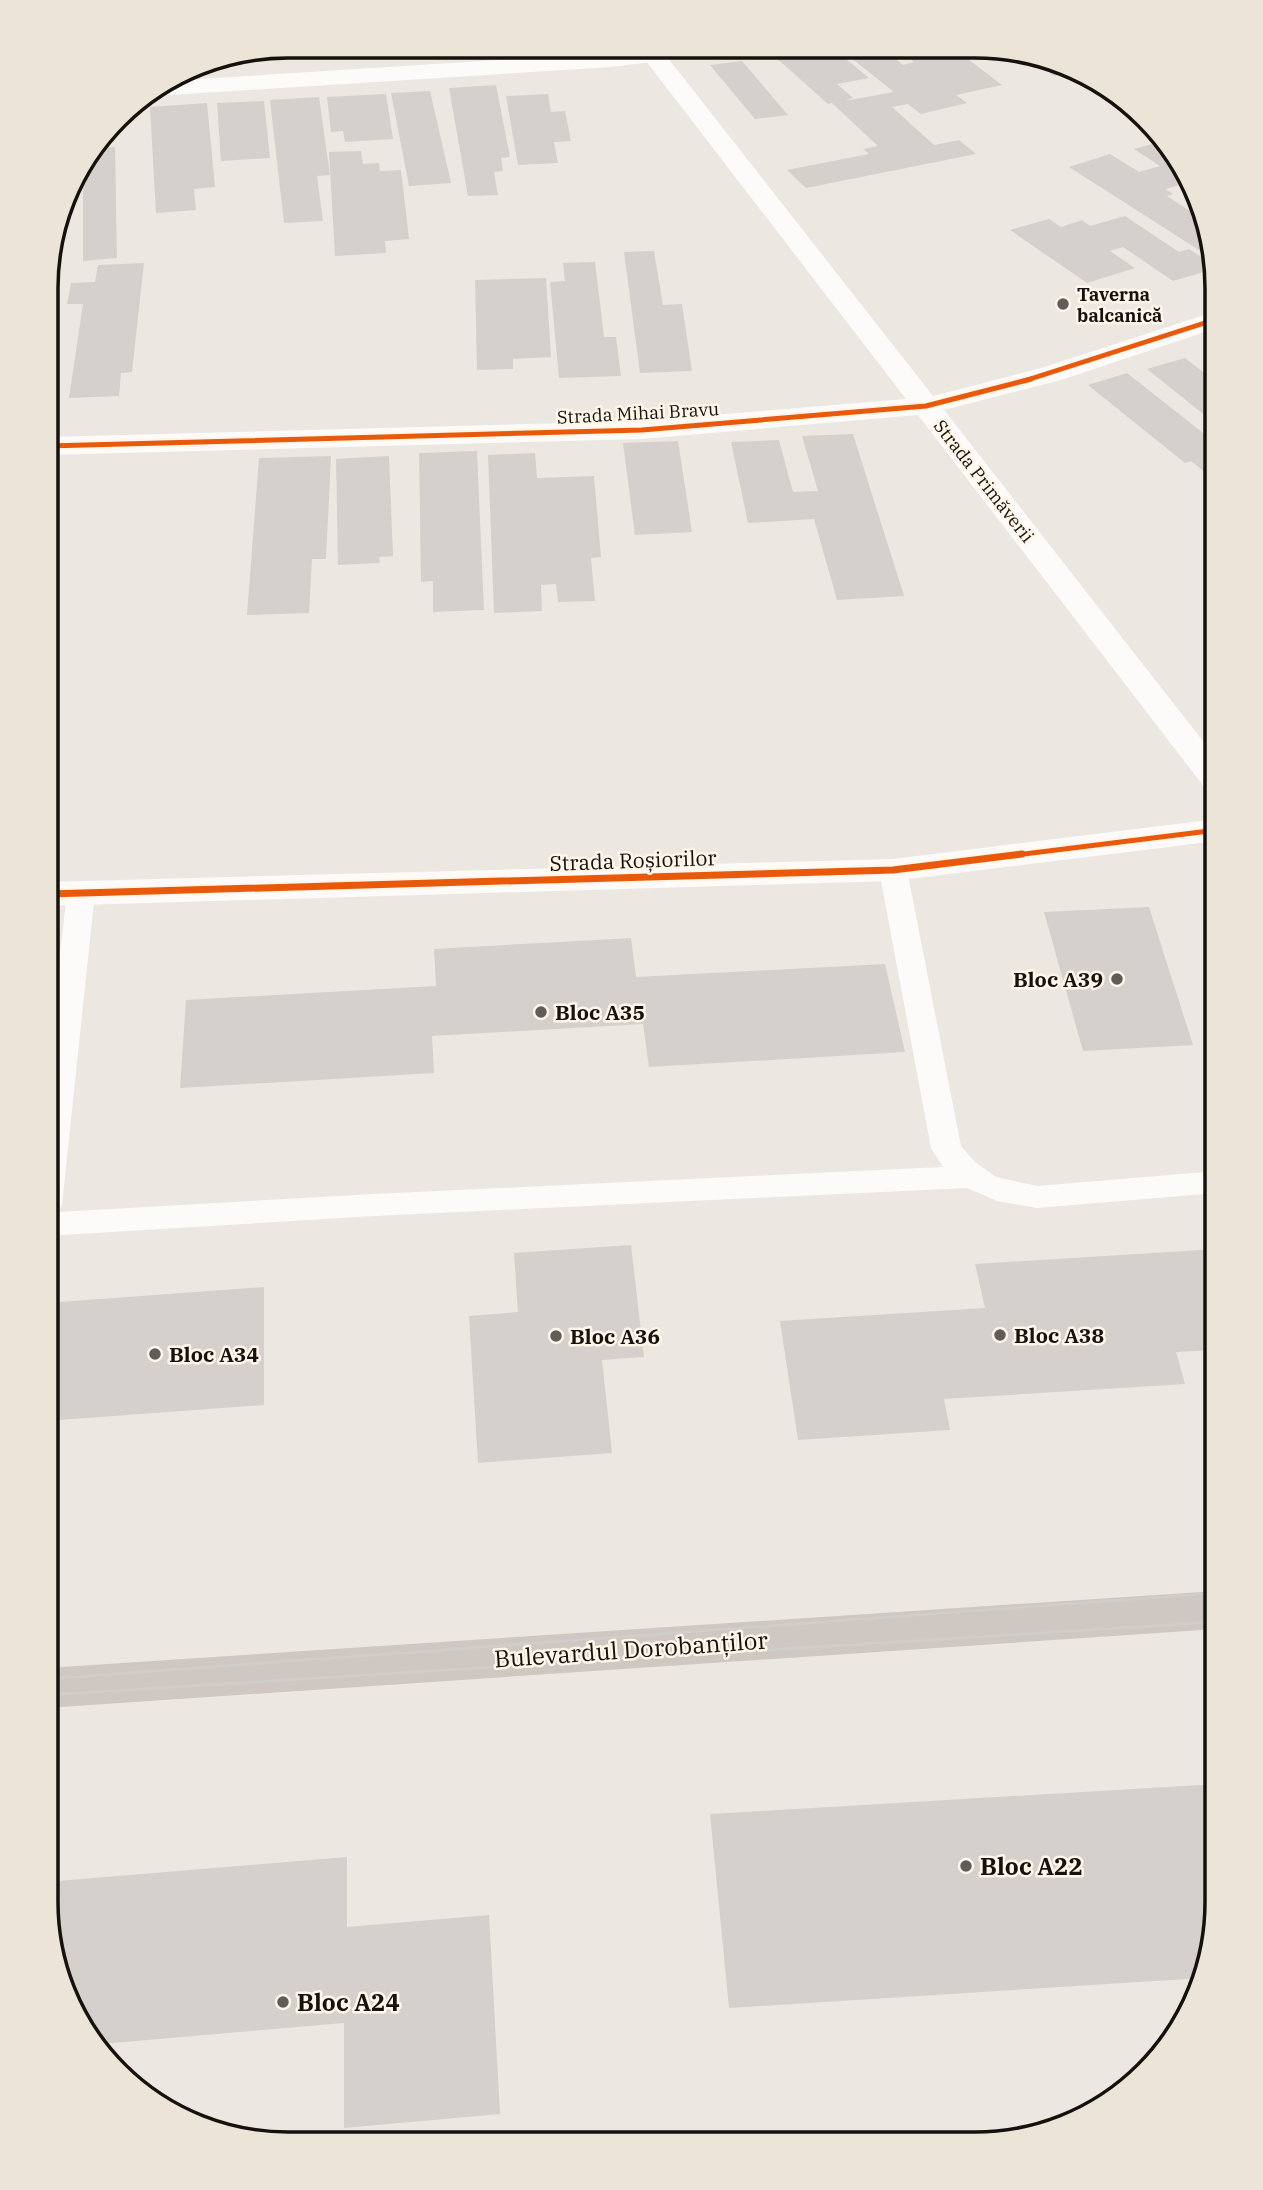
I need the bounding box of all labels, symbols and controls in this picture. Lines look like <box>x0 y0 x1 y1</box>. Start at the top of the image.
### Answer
place label: Taverna balcanică <box>1077 283 1162 327</box>
marker: Taverna balcanică <box>1055 296 1071 312</box>
street label: Strada Mihai Bravu <box>556 397 720 429</box>
street label: Strada Primăverii <box>929 415 1039 547</box>
street label: Strada Roșiorilor <box>549 843 718 877</box>
place label: Bloc A39 <box>1013 965 1103 993</box>
marker: Bloc A39 <box>1109 971 1125 987</box>
place label: Bloc A35 <box>555 998 645 1026</box>
marker: Bloc A35 <box>533 1004 549 1020</box>
place label: Bloc A38 <box>1014 1321 1104 1349</box>
place label: Bloc A36 <box>570 1322 660 1350</box>
marker: Bloc A38 <box>992 1327 1008 1343</box>
marker: Bloc A36 <box>548 1328 564 1344</box>
place label: Bloc A34 <box>169 1340 259 1368</box>
marker: Bloc A34 <box>147 1346 163 1362</box>
street label: Bulevardul Dorobanților <box>493 1623 769 1675</box>
place label: Bloc A22 <box>980 1850 1083 1882</box>
marker: Bloc A22 <box>958 1858 974 1874</box>
place label: Bloc A24 <box>297 1986 400 2018</box>
marker: Bloc A24 <box>275 1994 291 2010</box>

